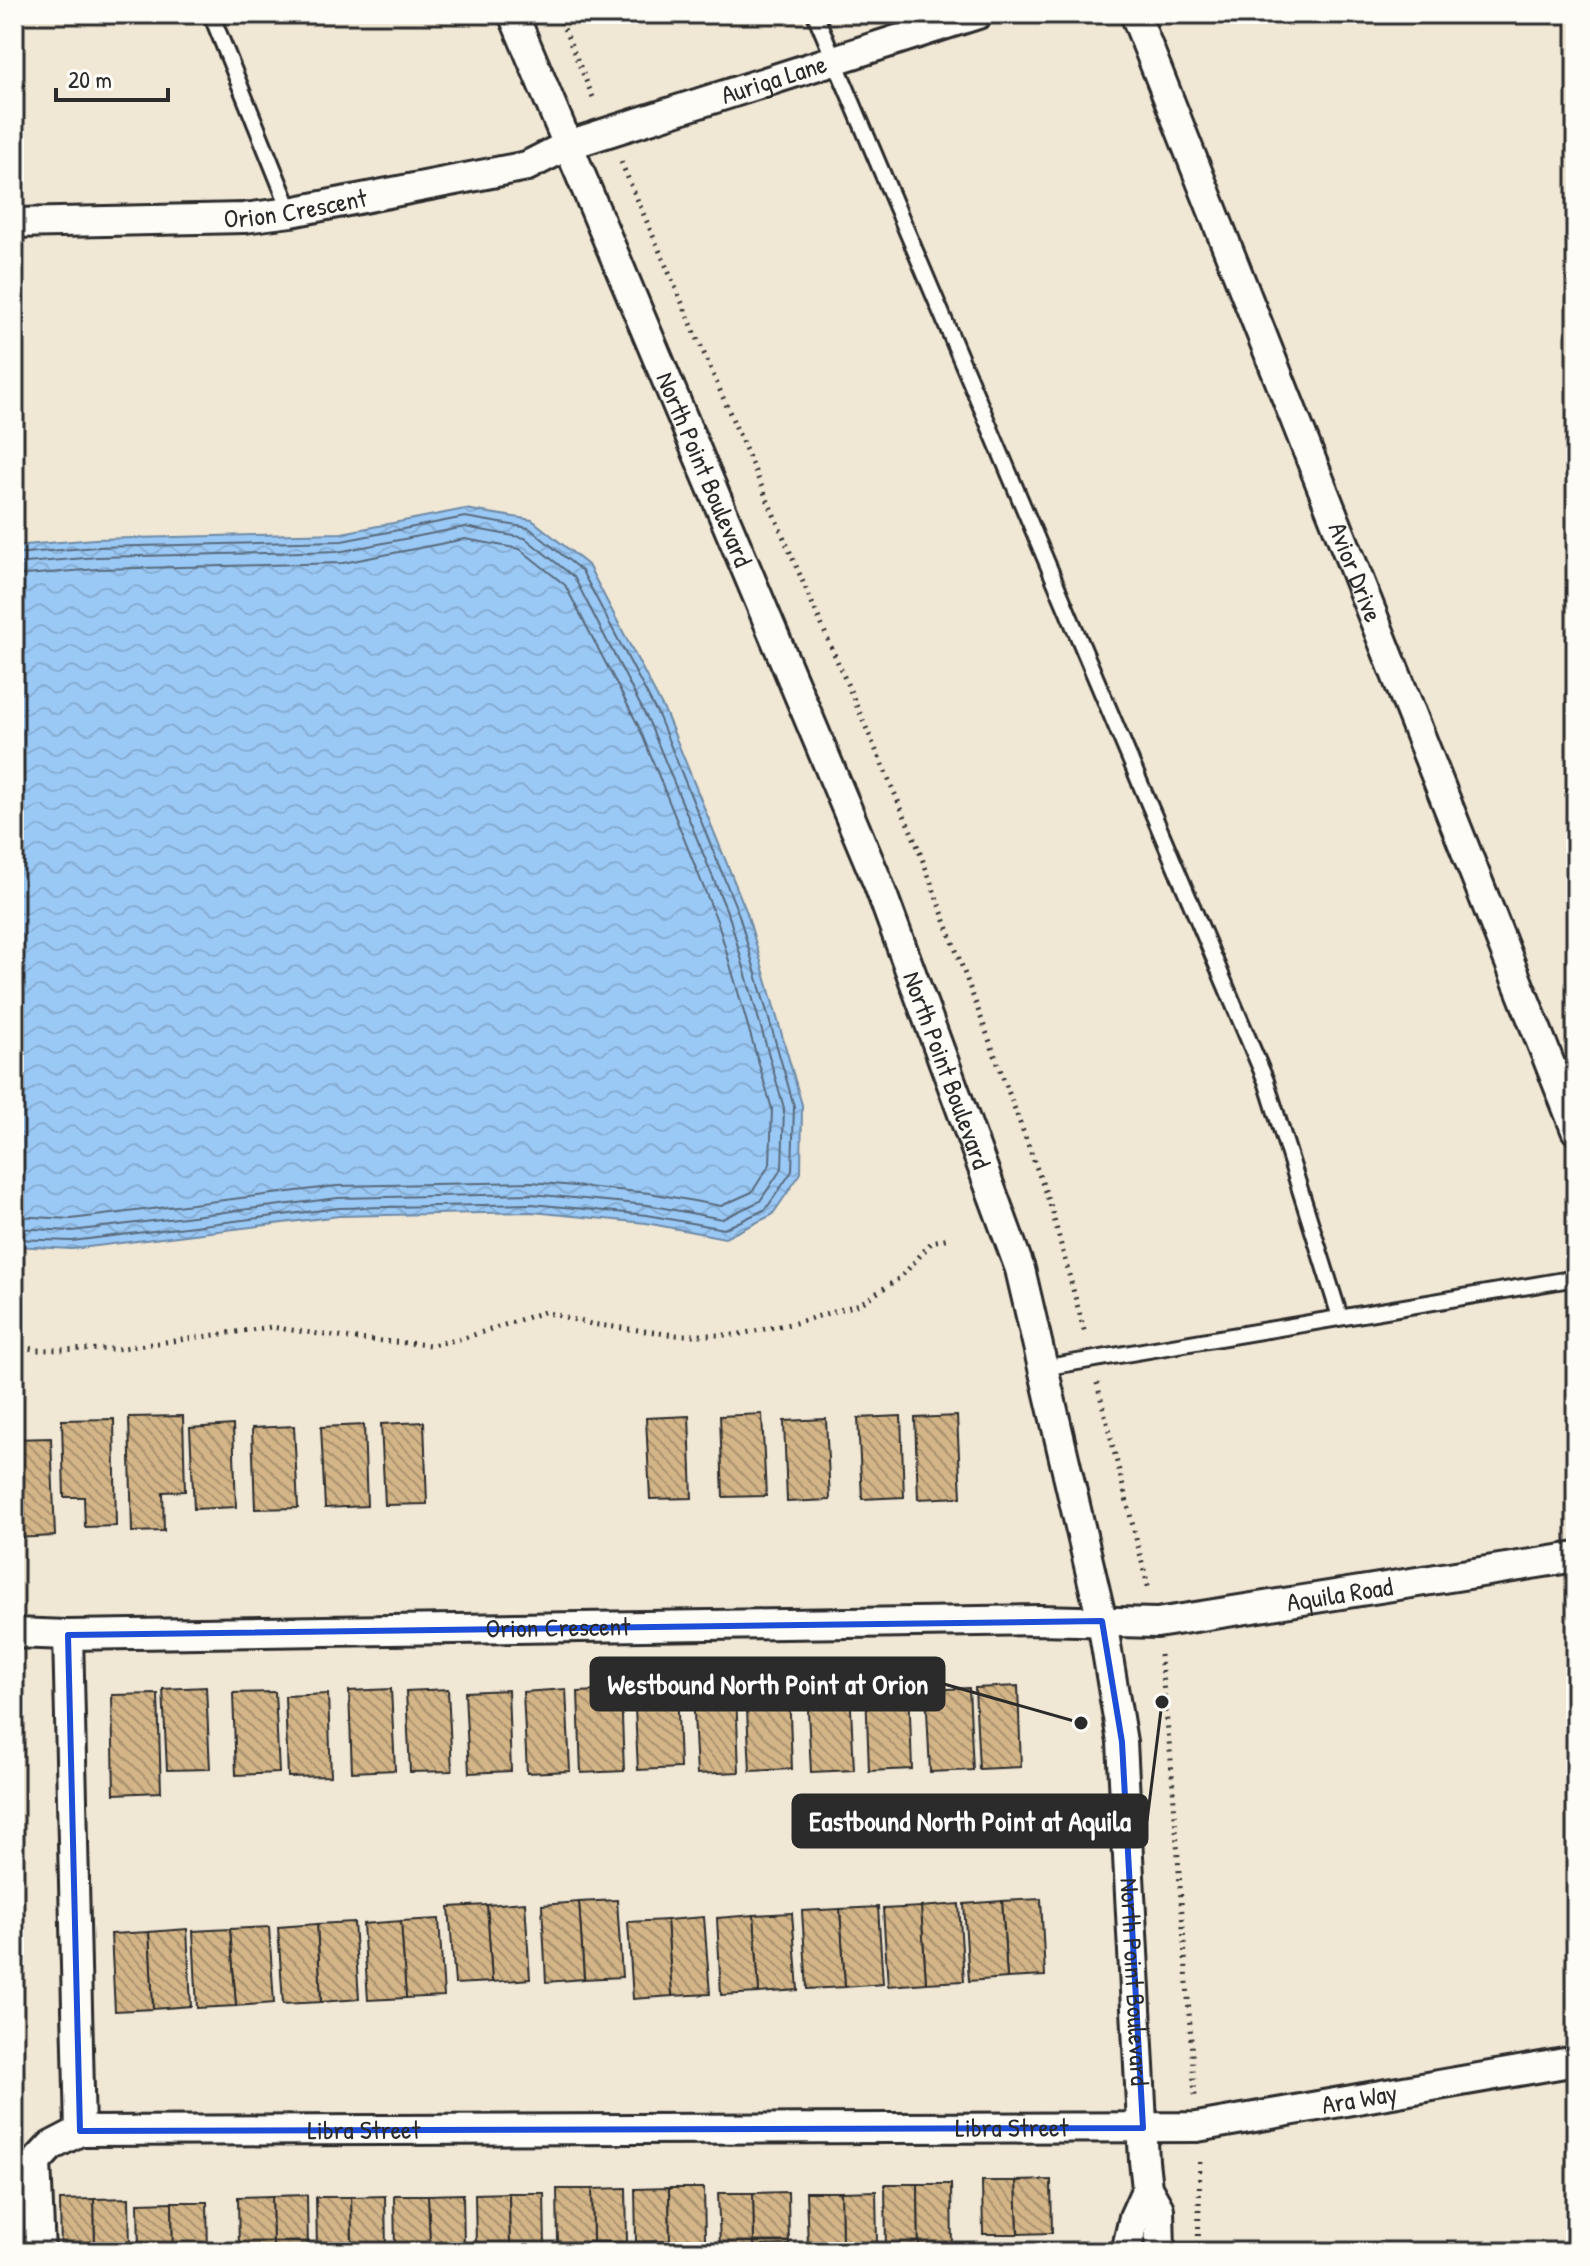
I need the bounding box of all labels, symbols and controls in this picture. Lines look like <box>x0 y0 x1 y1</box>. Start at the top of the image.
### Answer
street label: Auriga Lane <box>717 46 831 112</box>
scale bar <box>56 52 168 102</box>
text: 20 m <box>68 63 112 95</box>
street label: Orion Crescent <box>223 179 371 235</box>
street label: North Point Boulevard <box>648 367 761 572</box>
street label: Avior Drive <box>1321 517 1391 627</box>
street label: North Point Boulevard <box>895 966 1000 1174</box>
street label: Aquila Road <box>1284 1568 1395 1619</box>
street label: Orion Crescent <box>485 1608 631 1646</box>
callout: Westbound North Point at Orion <box>591 1658 944 1710</box>
text: Westbound North Point at Orion <box>608 1665 929 1703</box>
callout: Eastbound North Point at Aquila <box>793 1795 1147 1847</box>
text: Eastbound North Point at Aquila <box>809 1802 1131 1841</box>
street label: North Point Boulevard <box>1112 1877 1158 2086</box>
street label: Ara Way <box>1319 2074 1400 2122</box>
street label: Libra Street <box>955 2109 1069 2145</box>
street label: Libra Street <box>307 2112 421 2147</box>

